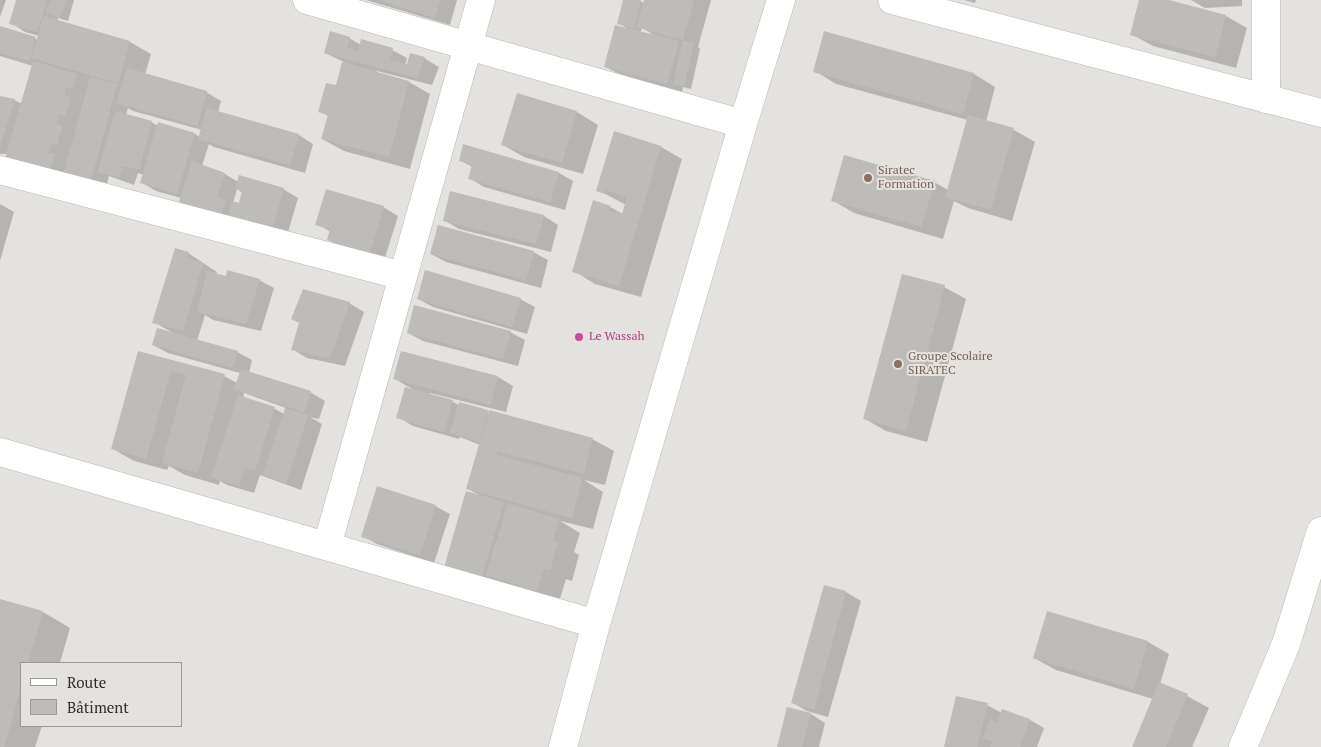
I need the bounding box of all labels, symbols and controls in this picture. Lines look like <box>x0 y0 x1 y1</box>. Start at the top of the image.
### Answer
place label: Siratec Formation <box>878 164 934 192</box>
marker: Siratec Formation <box>862 172 874 184</box>
place label: Le Wassah <box>589 330 645 344</box>
marker: Le Wassah <box>573 331 585 343</box>
place label: Groupe Scolaire SIRATEC <box>908 350 993 378</box>
marker: Groupe Scolaire SIRATEC <box>892 358 904 370</box>
legend <box>20 662 182 727</box>
text: Route <box>67 672 106 692</box>
text: Bâtiment <box>67 697 129 717</box>

